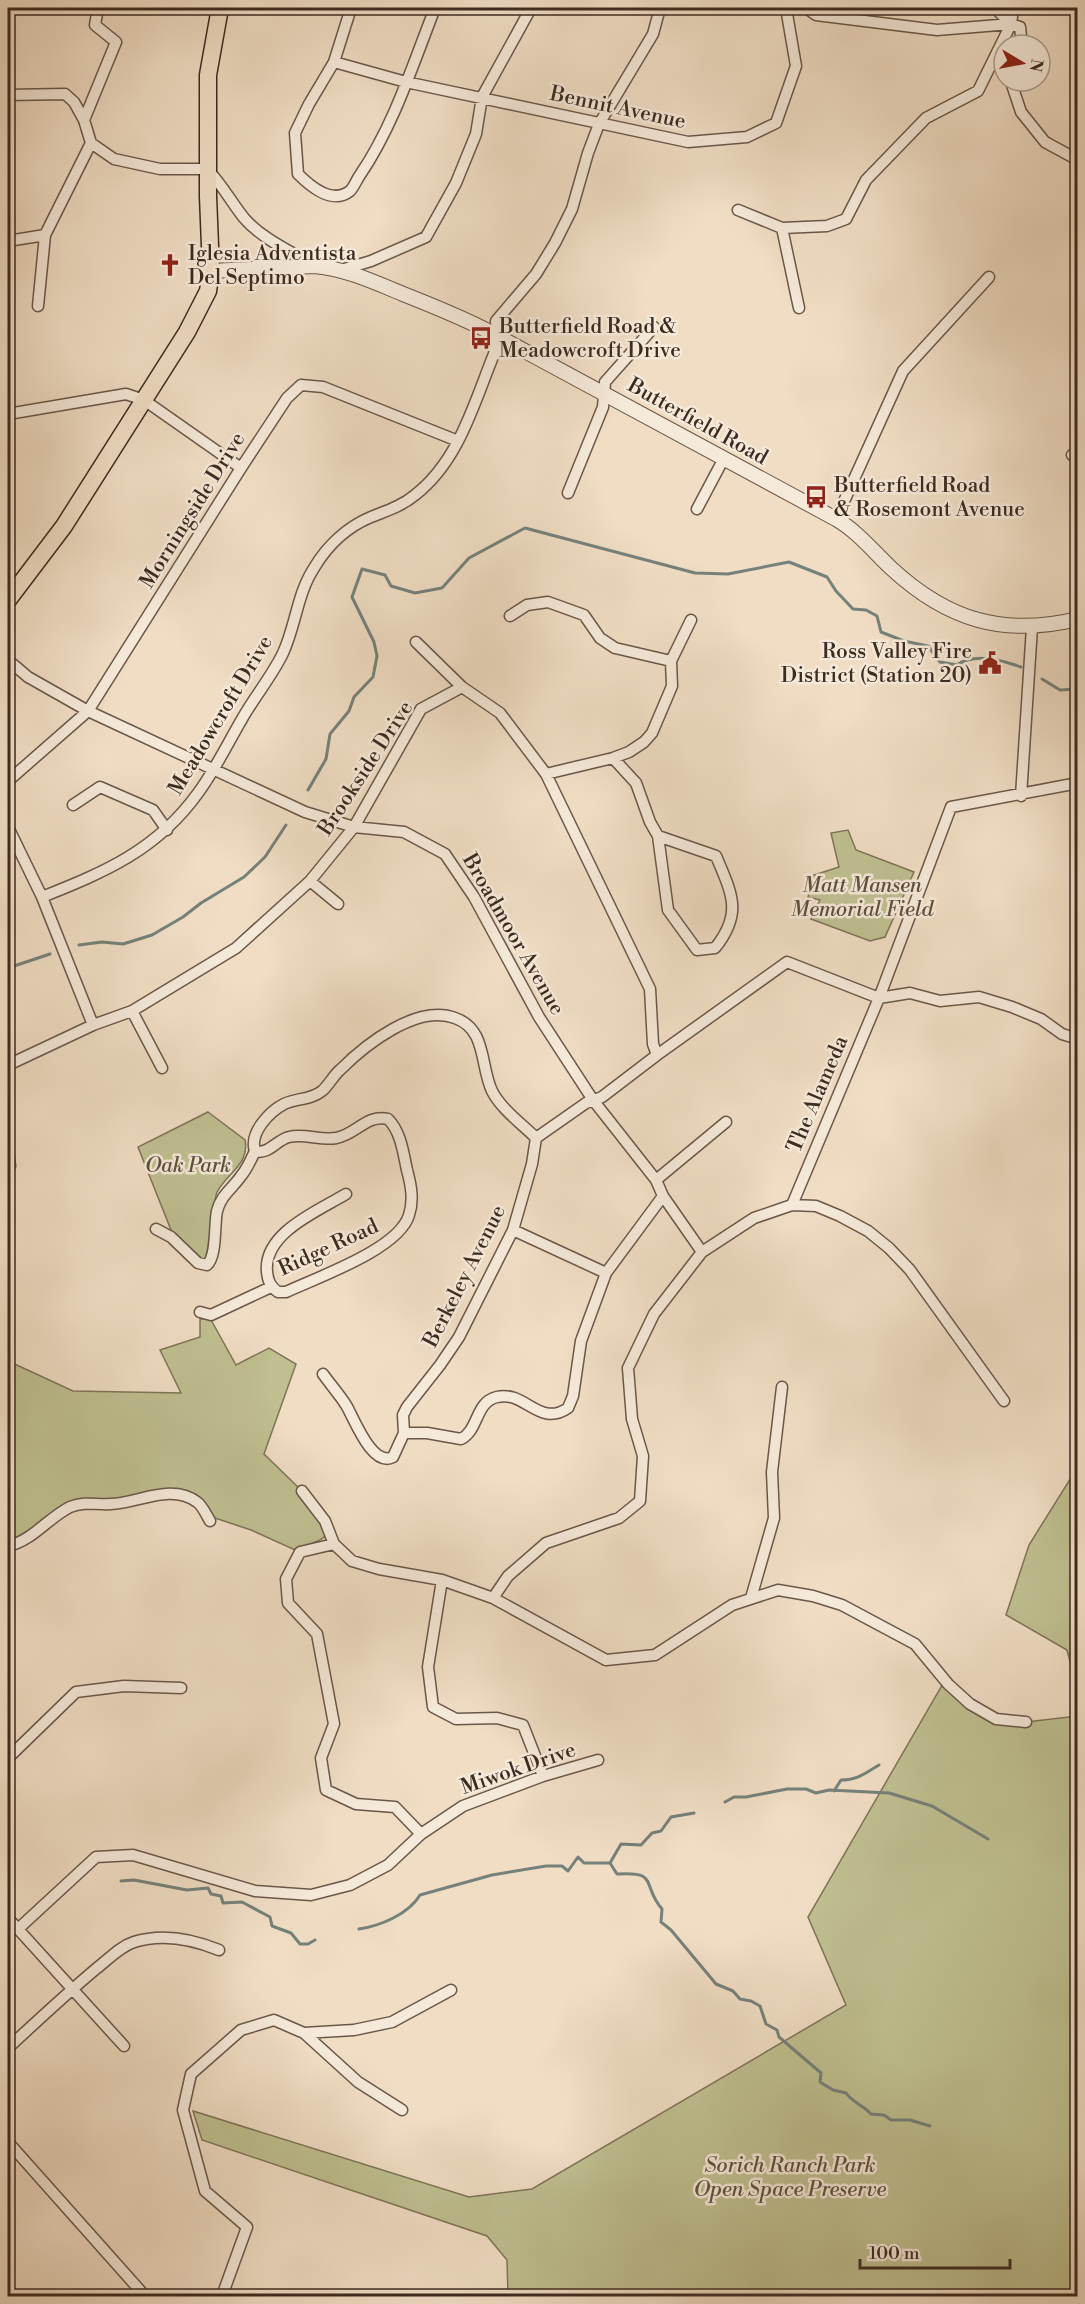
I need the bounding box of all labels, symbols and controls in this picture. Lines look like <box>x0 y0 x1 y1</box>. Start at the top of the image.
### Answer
north arrow <box>992 33 1052 93</box>
text: N <box>1025 57 1047 74</box>
street label: Bennit Avenue <box>547 81 688 135</box>
place label: Iglesia Adventista Del Septimo <box>188 241 357 291</box>
church icon: Iglesia Adventista Del Septimo <box>157 252 183 278</box>
place label: Butterfield Road & Meadowcroft Drive <box>498 314 681 364</box>
bus stop icon: Butterfield Road & Meadowcroft Drive <box>468 325 494 351</box>
street label: Butterfield Road <box>622 372 772 471</box>
street label: Morningside Drive <box>134 428 251 593</box>
place label: Butterfield Road & Rosemont Avenue <box>833 473 1025 523</box>
bus stop icon: Butterfield Road & Rosemont Avenue <box>803 484 829 510</box>
street label: Meadowcroft Drive <box>163 631 279 800</box>
place label: Ross Valley Fire District (Station 20) <box>781 639 972 689</box>
public building icon: Ross Valley Fire District (Station 20) <box>977 650 1003 676</box>
street label: Brookside Drive <box>312 696 419 842</box>
street label: Broadmoor Avenue <box>456 848 570 1020</box>
park label: Matt Mansen Memorial Field <box>791 873 935 923</box>
street label: The Alameda <box>782 1032 854 1157</box>
park label: Oak Park <box>145 1153 231 1179</box>
street label: Berkeley Avenue <box>417 1201 512 1353</box>
street label: Ridge Road <box>274 1213 383 1282</box>
street label: Miwok Drive <box>457 1737 579 1801</box>
park label: Sorich Ranch Park Open Space Preserve <box>694 2153 886 2203</box>
scale bar <box>860 2232 1010 2270</box>
text: 100 m <box>869 2242 920 2265</box>

